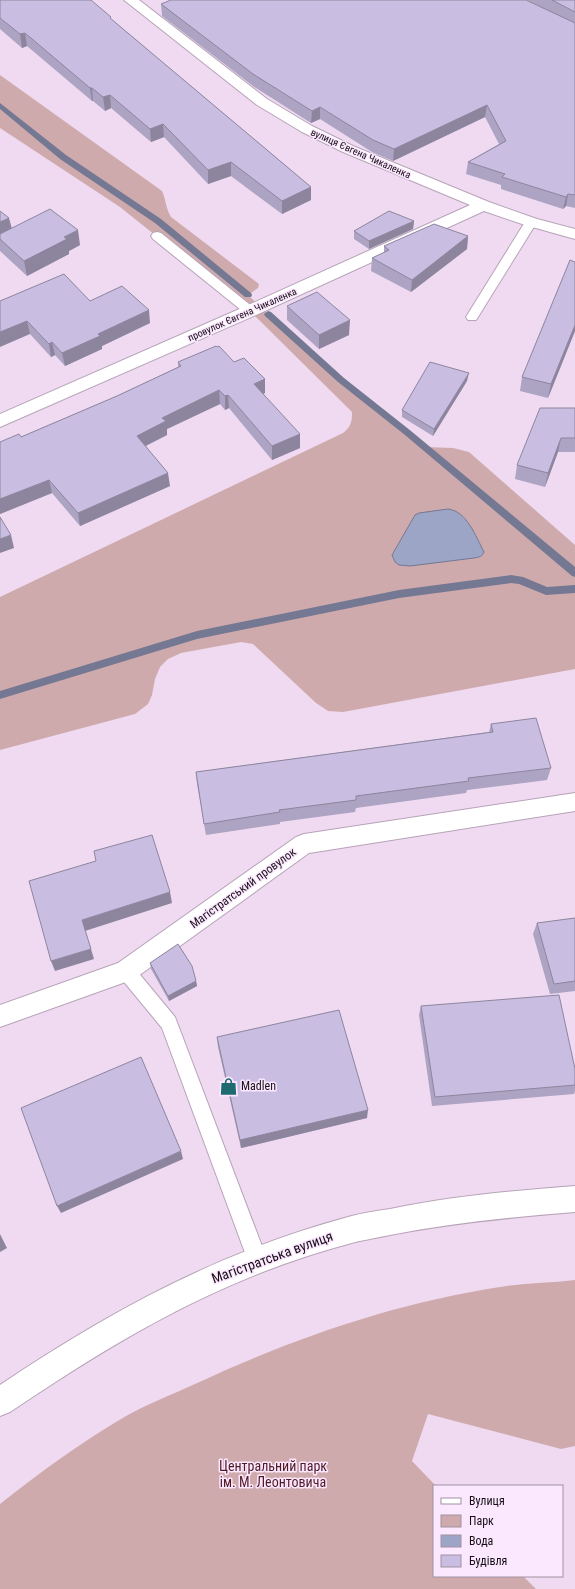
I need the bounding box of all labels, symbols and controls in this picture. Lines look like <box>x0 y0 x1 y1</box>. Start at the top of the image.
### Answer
street label: вулиця Євгена Чикаленка <box>309 126 413 181</box>
street label: провулок Євгена Чикаленка <box>186 285 298 343</box>
street label: Магістратський провулок <box>187 845 299 931</box>
shop icon: Madlen <box>218 1076 238 1096</box>
place label: Madlen <box>241 1079 276 1093</box>
street label: Магістратська вулиця <box>209 1228 335 1286</box>
park label: Центральний парк ім. М. Леонтовича <box>219 1458 327 1490</box>
legend <box>433 1485 563 1577</box>
text: Вулиця <box>469 1494 505 1508</box>
text: Парк <box>469 1514 494 1528</box>
text: Вода <box>469 1534 494 1548</box>
text: Будівля <box>469 1554 507 1568</box>

